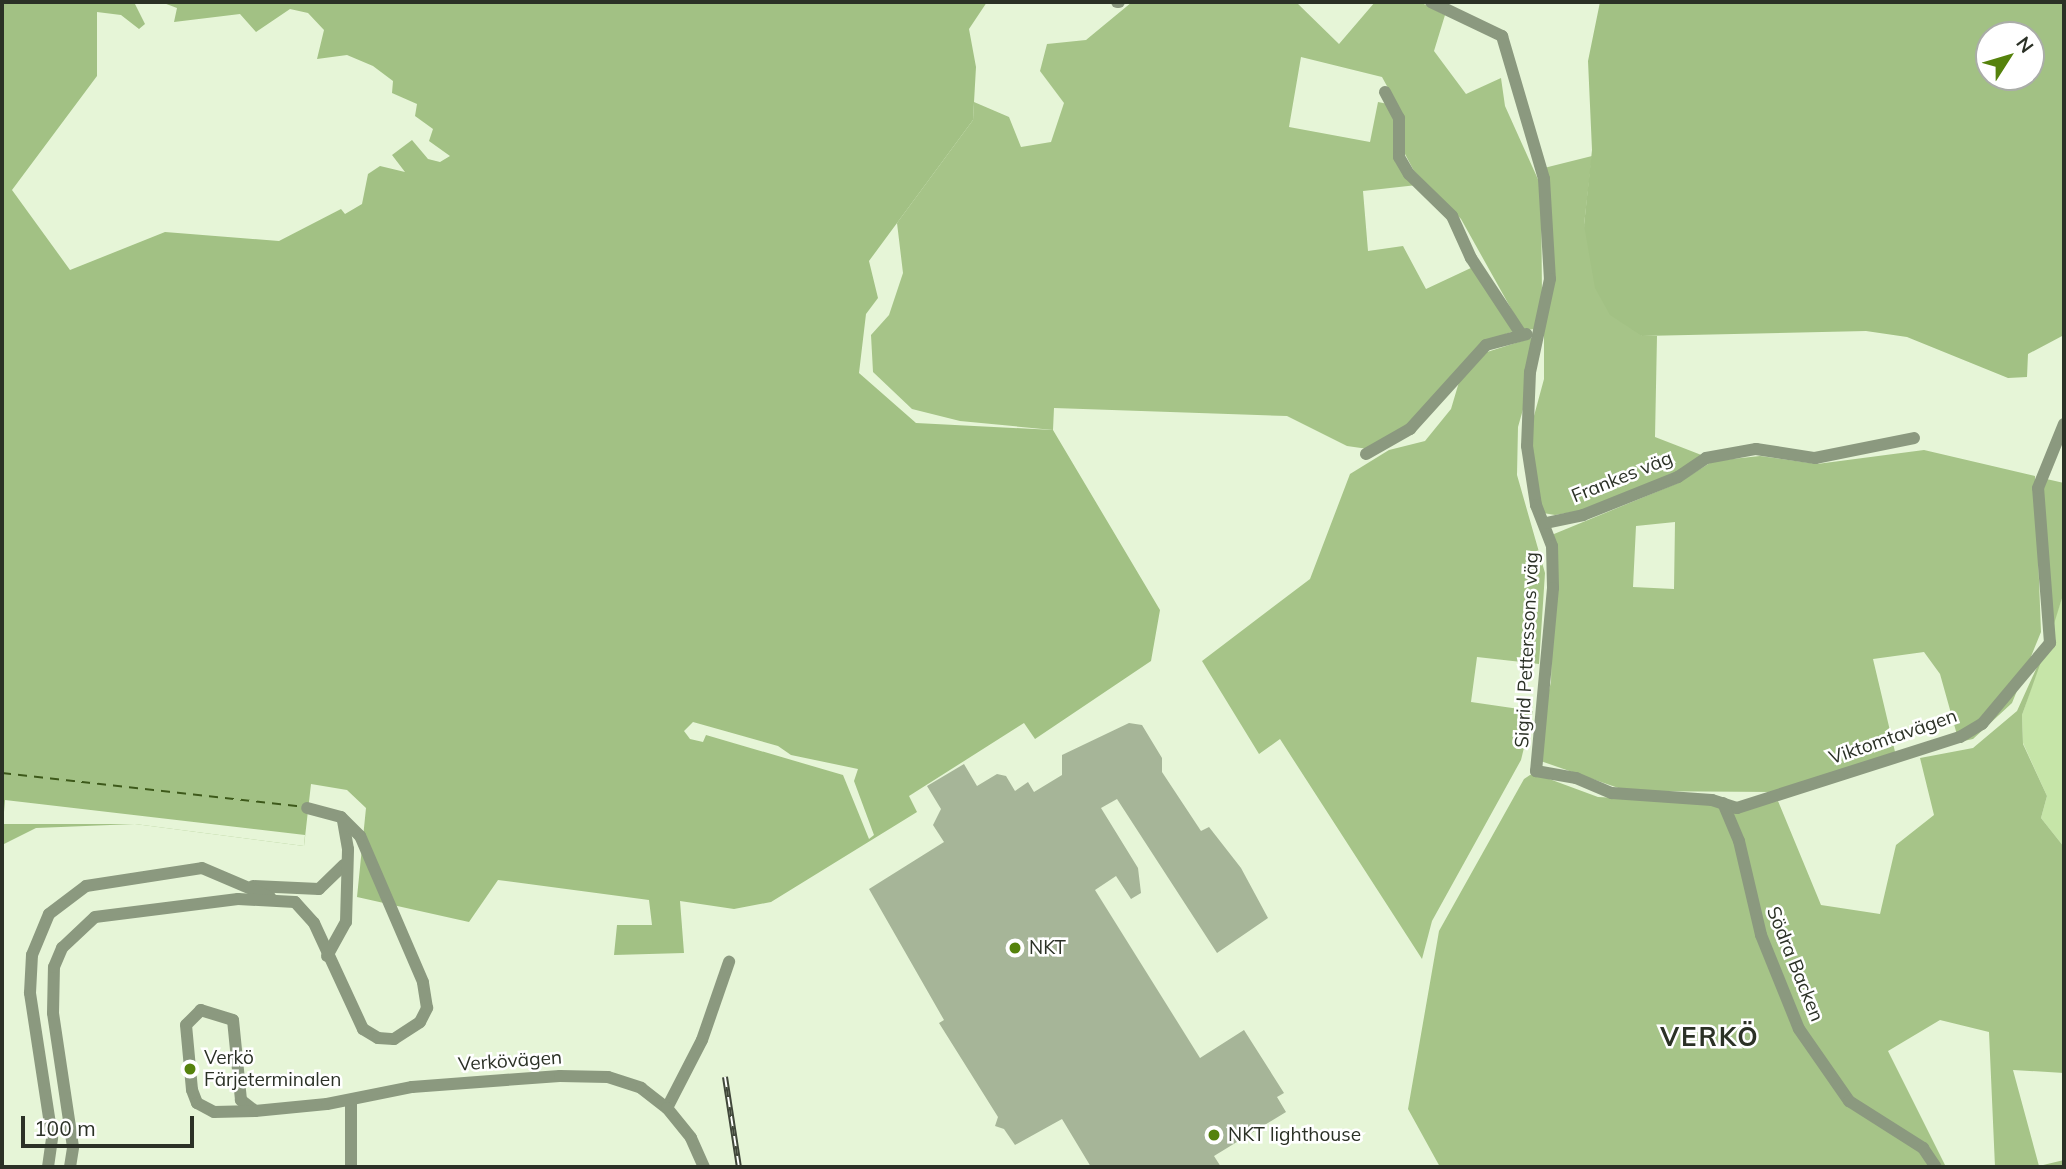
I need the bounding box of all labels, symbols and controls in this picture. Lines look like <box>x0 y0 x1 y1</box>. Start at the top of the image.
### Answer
north arrow <box>1975 21 2045 91</box>
text: N <box>2011 32 2039 58</box>
street label: Frankes väg <box>1568 446 1676 508</box>
street label: Sigrid Petterssons väg <box>1510 551 1544 749</box>
street label: Viktomtavägen <box>1826 704 1960 770</box>
street label: Södra Backen <box>1762 903 1828 1025</box>
place label: NKT <box>1029 937 1066 959</box>
marker: NKT <box>1007 940 1023 956</box>
district label: VERKÖ <box>1661 1021 1759 1053</box>
street label: Verkövägen <box>457 1046 563 1076</box>
place label: Verkö Färjeterminalen <box>204 1047 341 1091</box>
marker: Verkö Färjeterminalen <box>182 1061 198 1077</box>
scale bar <box>24 1102 198 1146</box>
text: 100 m <box>34 1115 96 1141</box>
place label: NKT lighthouse <box>1228 1124 1361 1146</box>
marker: NKT lighthouse <box>1206 1127 1222 1143</box>

